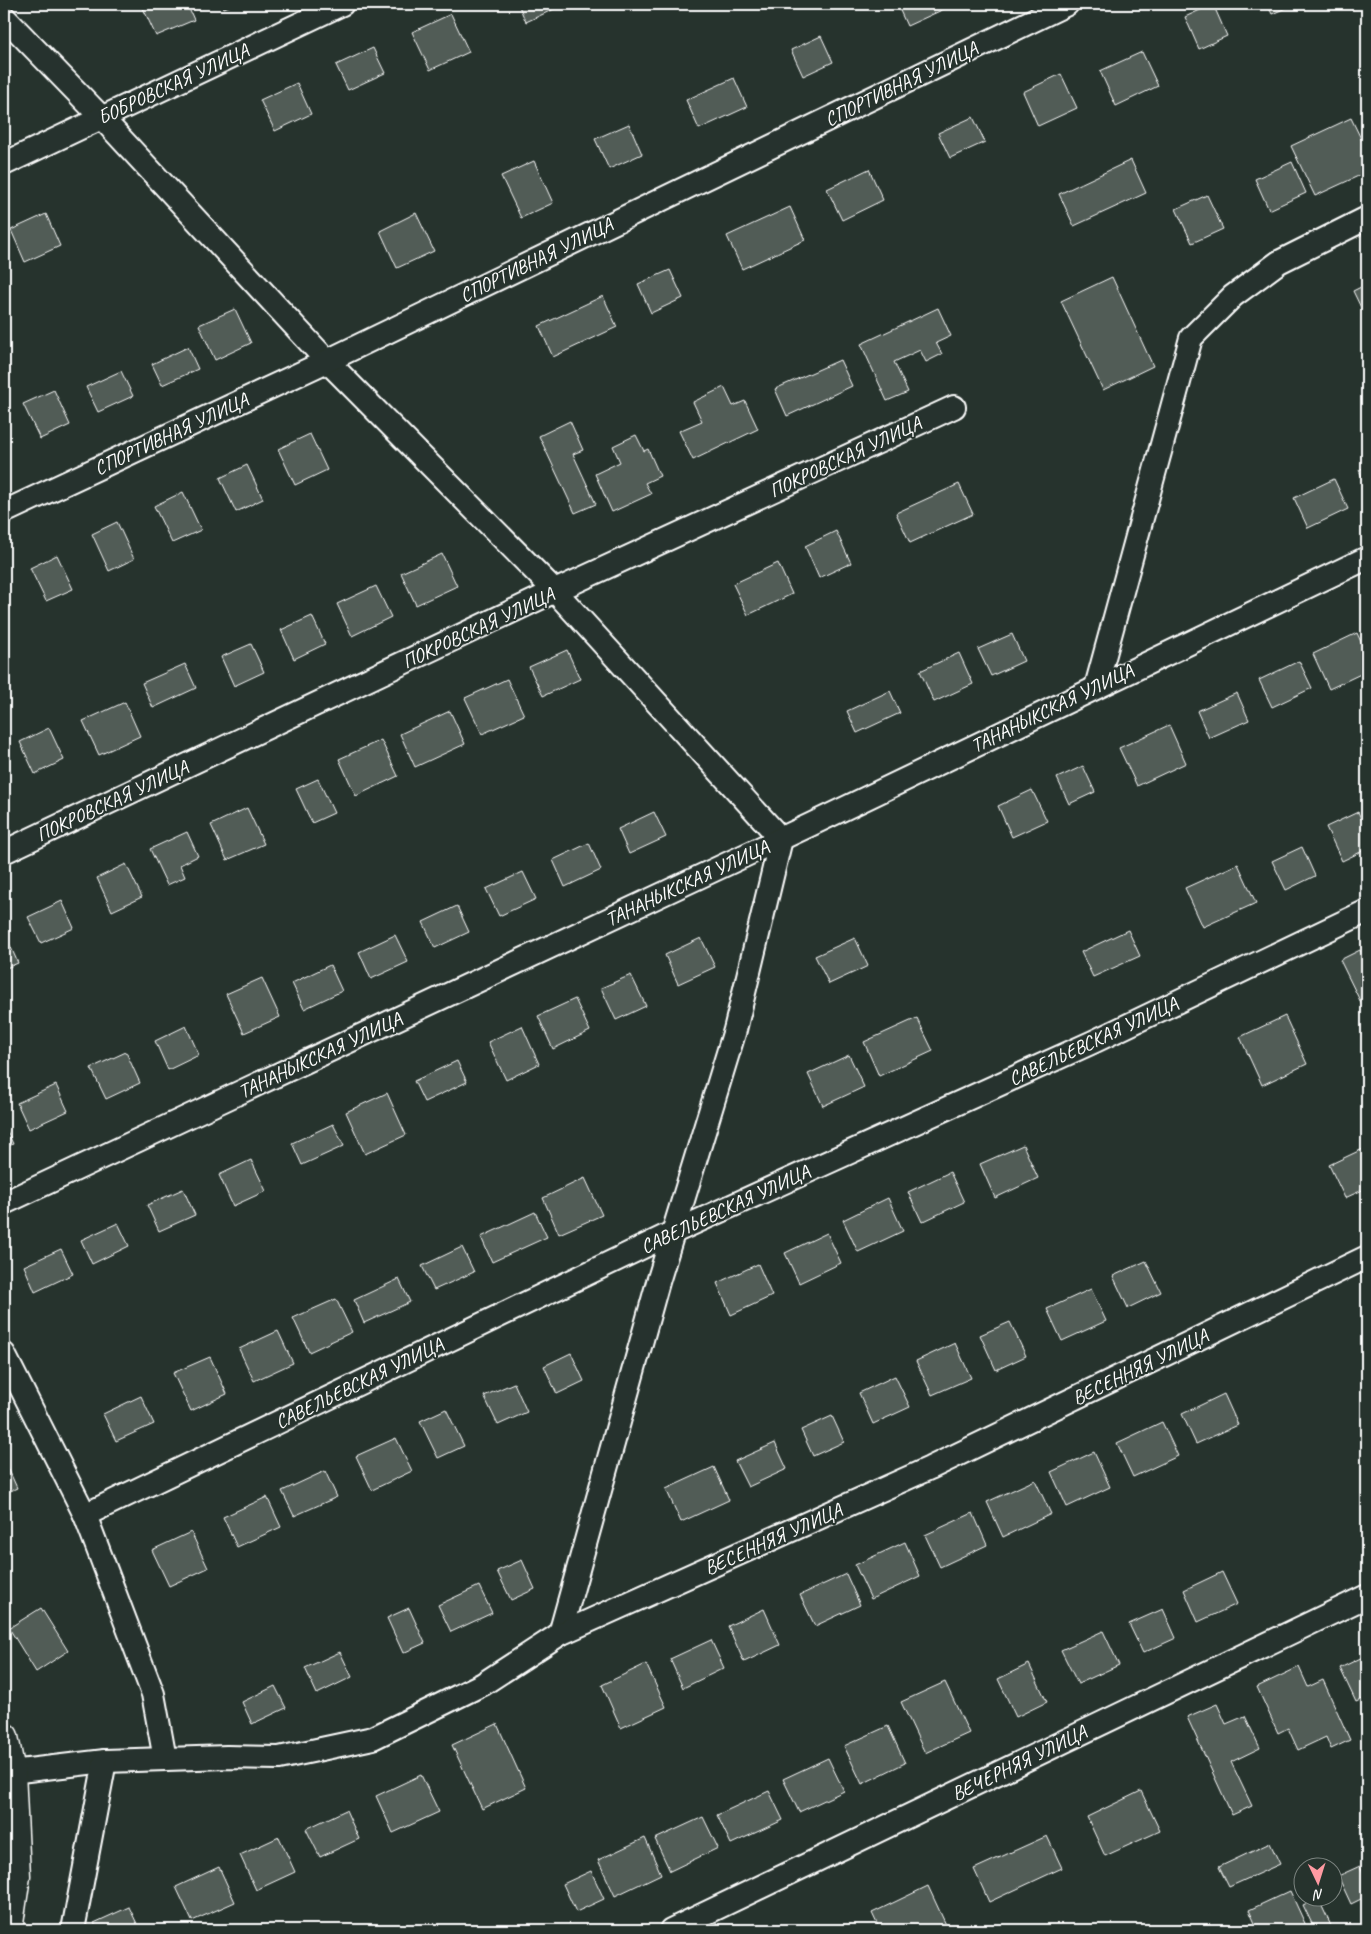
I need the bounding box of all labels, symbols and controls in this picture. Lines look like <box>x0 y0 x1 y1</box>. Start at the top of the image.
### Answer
street label: СПОРТИВНАЯ УЛИЦА <box>820 36 983 132</box>
street label: БОБРОВСКАЯ УЛИЦА <box>93 38 253 130</box>
street label: СПОРТИВНАЯ УЛИЦА <box>455 212 618 308</box>
street label: СПОРТИВНАЯ УЛИЦА <box>90 387 253 481</box>
street label: ПОКРОВСКАЯ УЛИЦА <box>765 410 926 503</box>
street label: ПОКРОВСКАЯ УЛИЦА <box>398 581 559 674</box>
street label: ТАНАНЫКСКАЯ УЛИЦА <box>967 657 1138 758</box>
street label: ПОКРОВСКАЯ УЛИЦА <box>32 754 193 847</box>
street label: ТАНАНЫКСКАЯ УЛИЦА <box>601 834 774 932</box>
street label: САВЕЛЬЕВСКАЯ УЛИЦА <box>1004 990 1182 1091</box>
street label: ТАНАНЫКСКАЯ УЛИЦА <box>234 1006 407 1104</box>
street label: САВЕЛЬЕВСКАЯ УЛИЦА <box>636 1158 814 1259</box>
street label: ВЕСЕННЯЯ УЛИЦА <box>1068 1323 1213 1411</box>
street label: САВЕЛЬЕВСКАЯ УЛИЦА <box>271 1331 448 1435</box>
street label: ВЕСЕННЯЯ УЛИЦА <box>700 1497 847 1581</box>
street label: ВЕЧЕРНЯЯ УЛИЦА <box>947 1719 1091 1806</box>
north arrow <box>1294 1856 1344 1906</box>
text: N <box>1312 1886 1324 1903</box>

